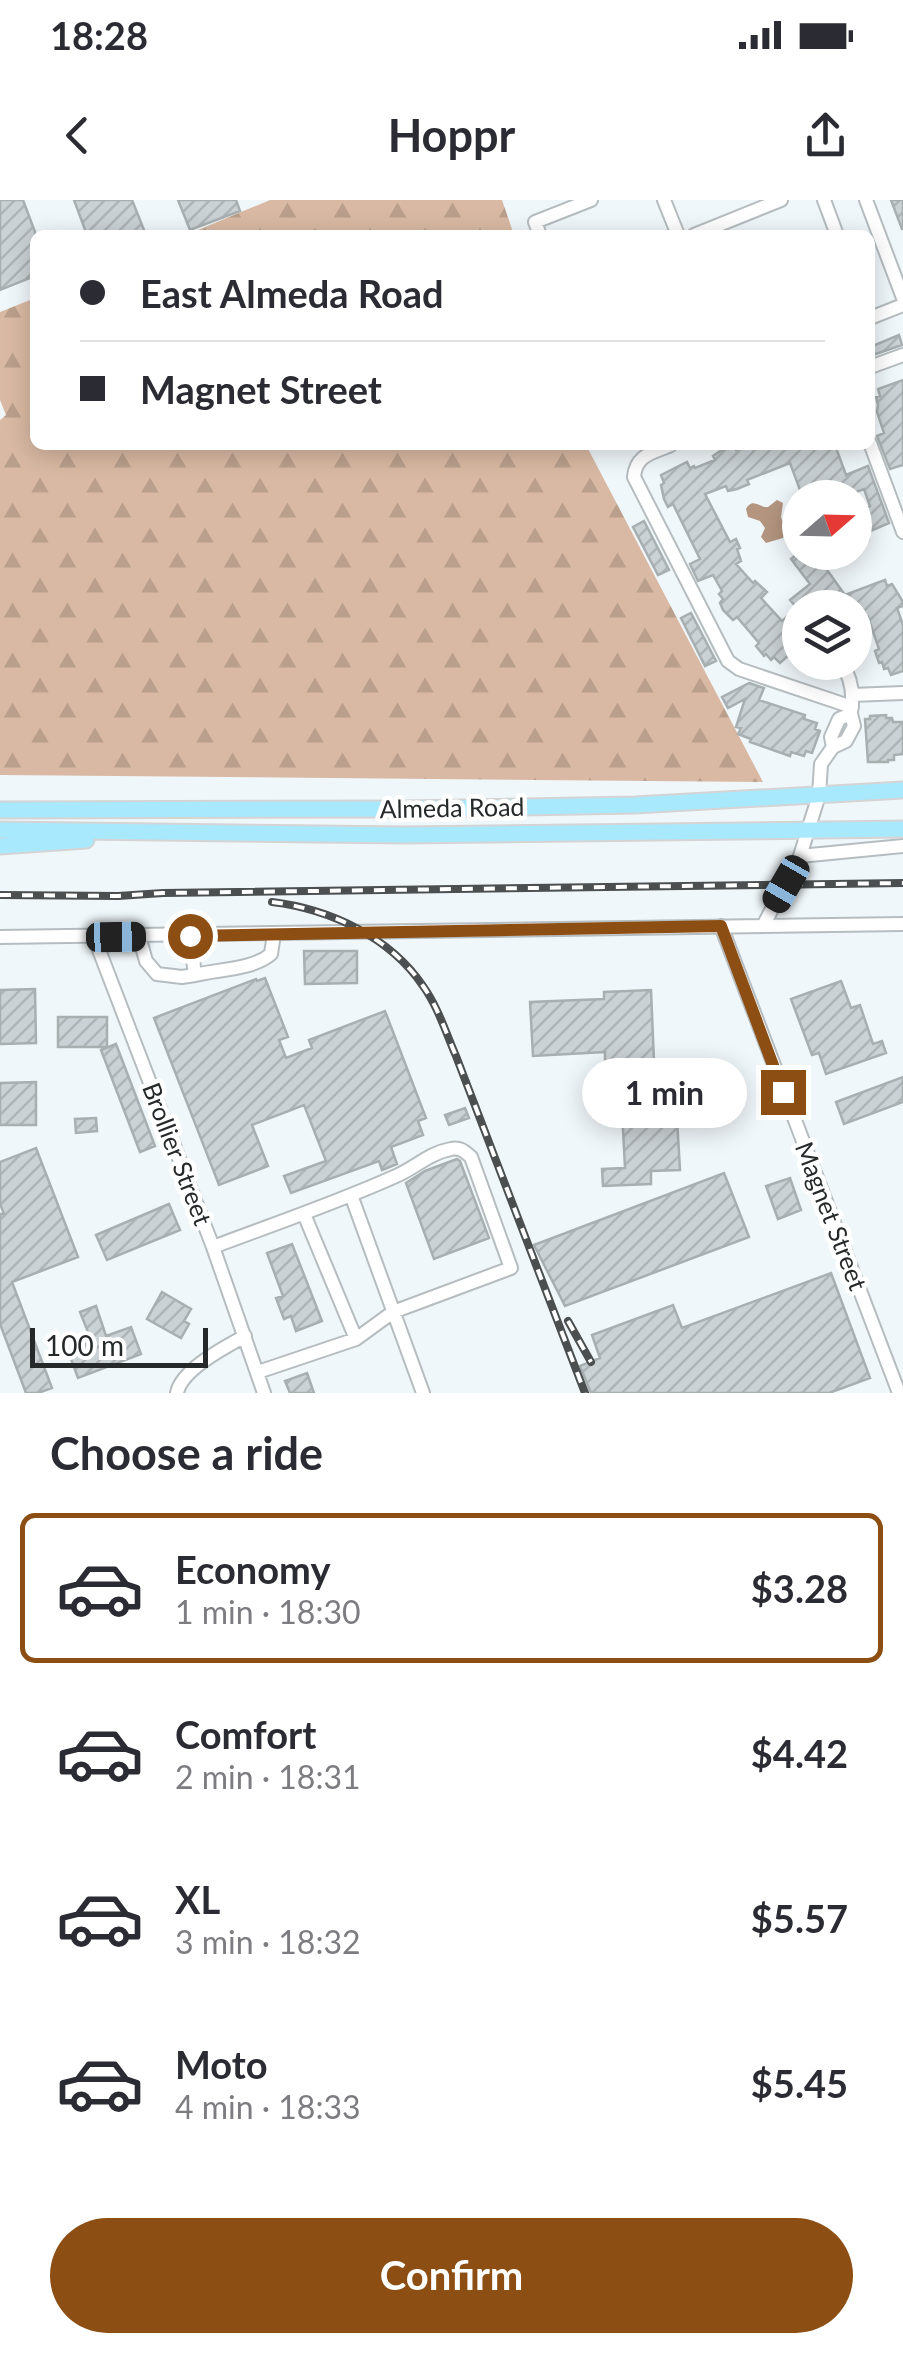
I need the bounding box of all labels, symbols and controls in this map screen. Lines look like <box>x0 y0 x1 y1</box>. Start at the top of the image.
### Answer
text: 18:28 <box>50 12 148 58</box>
icon: back <box>50 108 105 163</box>
text: Hoppr <box>388 108 515 162</box>
icon: share <box>798 108 853 163</box>
text: East Almeda Road <box>140 270 444 316</box>
text: Magnet Street <box>140 366 382 412</box>
north arrow <box>782 480 872 570</box>
map controls <box>782 480 872 680</box>
button: layers <box>782 590 872 680</box>
street label: Almeda Road <box>379 791 525 823</box>
car <box>758 851 814 917</box>
route start <box>168 914 213 959</box>
car <box>86 921 146 953</box>
callout: 1 min <box>583 1057 748 1127</box>
route end <box>761 1070 806 1115</box>
text: 1 min <box>625 1073 704 1112</box>
street label: Brollier Street <box>137 1078 219 1229</box>
street label: Magnet Street <box>790 1137 874 1294</box>
scale bar <box>30 1323 208 1368</box>
text: 100 m <box>45 1328 124 1362</box>
text: Choose a ride <box>50 1426 323 1480</box>
icon: car <box>55 1543 145 1633</box>
text: Economy <box>175 1546 330 1592</box>
text: $3.28 <box>751 1565 848 1611</box>
text: 1 min · 18:30 <box>175 1592 361 1631</box>
icon: car <box>55 1708 145 1798</box>
text: Comfort <box>175 1711 316 1757</box>
text: $4.42 <box>751 1730 848 1776</box>
text: 2 min · 18:31 <box>175 1757 361 1796</box>
icon: car <box>55 1873 145 1963</box>
text: XL <box>175 1876 220 1922</box>
text: $5.57 <box>751 1895 848 1941</box>
text: 3 min · 18:32 <box>175 1922 361 1961</box>
icon: car <box>55 2038 145 2128</box>
text: Moto <box>175 2041 268 2087</box>
text: $5.45 <box>751 2060 848 2106</box>
text: 4 min · 18:33 <box>175 2087 361 2126</box>
button: Confirm <box>50 2218 853 2333</box>

